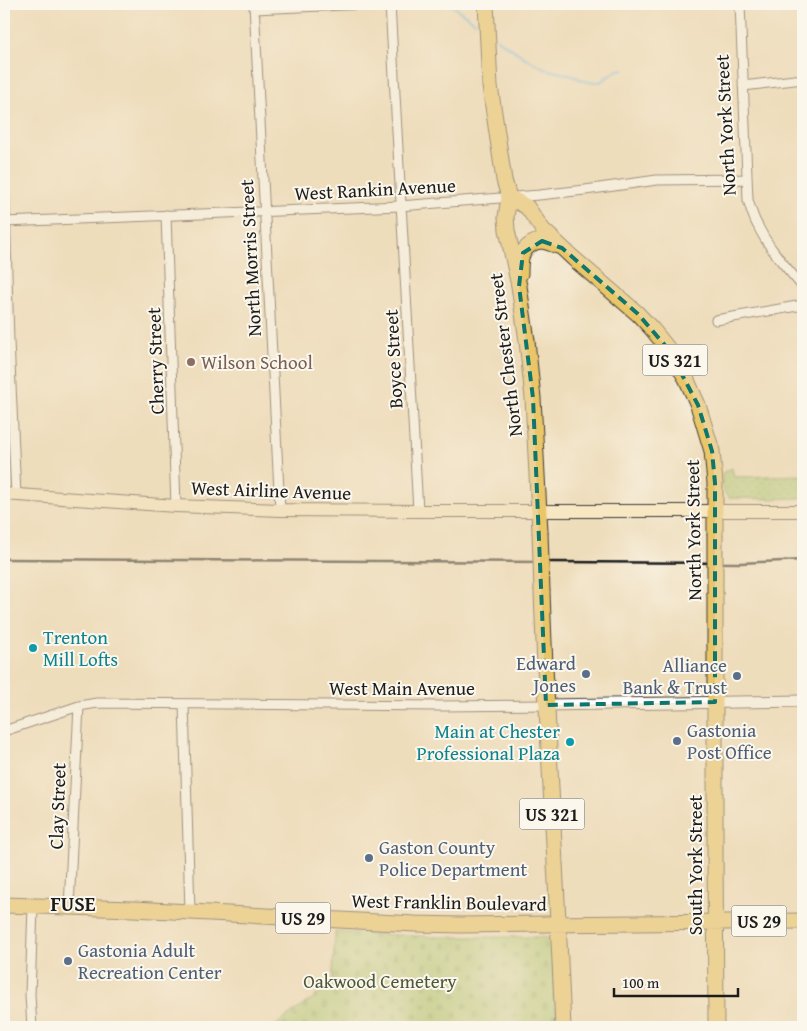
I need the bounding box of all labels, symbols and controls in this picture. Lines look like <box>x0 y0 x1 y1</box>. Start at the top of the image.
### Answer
street label: North York Street <box>707 53 743 196</box>
street label: West Rankin Avenue <box>294 171 456 207</box>
street label: North Morris Street <box>232 178 268 337</box>
street label: North Chester Street <box>481 271 529 438</box>
street label: Cherry Street <box>139 307 171 415</box>
street label: Boyce Street <box>376 308 410 409</box>
road number: US 321 <box>642 344 708 376</box>
place label: Wilson School <box>201 348 313 376</box>
marker: Wilson School <box>185 356 197 368</box>
street label: North York Street <box>678 459 708 601</box>
street label: West Airline Avenue <box>190 473 352 507</box>
place label: Trenton Mill Lofts <box>43 623 118 673</box>
marker: Trenton Mill Lofts <box>27 642 39 654</box>
place label: Edward Jones <box>516 649 577 699</box>
place label: Alliance Bank & Trust <box>623 651 727 701</box>
marker: Edward Jones <box>580 668 592 680</box>
marker: Alliance Bank & Trust <box>731 670 743 682</box>
street label: West Main Avenue <box>329 674 475 702</box>
place label: Gastonia Post Office <box>687 716 772 766</box>
place label: Main at Chester Professional Plaza <box>416 717 560 767</box>
marker: Gastonia Post Office <box>671 735 683 747</box>
marker: Main at Chester Professional Plaza <box>564 736 576 748</box>
street label: Clay Street <box>42 762 73 850</box>
street label: South York Street <box>681 794 709 935</box>
road number: US 321 <box>520 799 584 830</box>
place label: Gaston County Police Department <box>379 833 527 883</box>
marker: Gaston County Police Department <box>363 852 375 864</box>
street label: West Franklin Boulevard <box>351 886 548 918</box>
district label: FUSE <box>50 889 96 918</box>
road number: US 29 <box>276 902 330 934</box>
road number: US 29 <box>732 906 786 936</box>
place label: Gastonia Adult Recreation Center <box>78 936 222 986</box>
marker: Gastonia Adult Recreation Center <box>62 955 74 967</box>
scale bar <box>614 966 738 998</box>
park label: Oakwood Cemetery <box>303 967 457 995</box>
text: 100 m <box>622 972 660 993</box>

